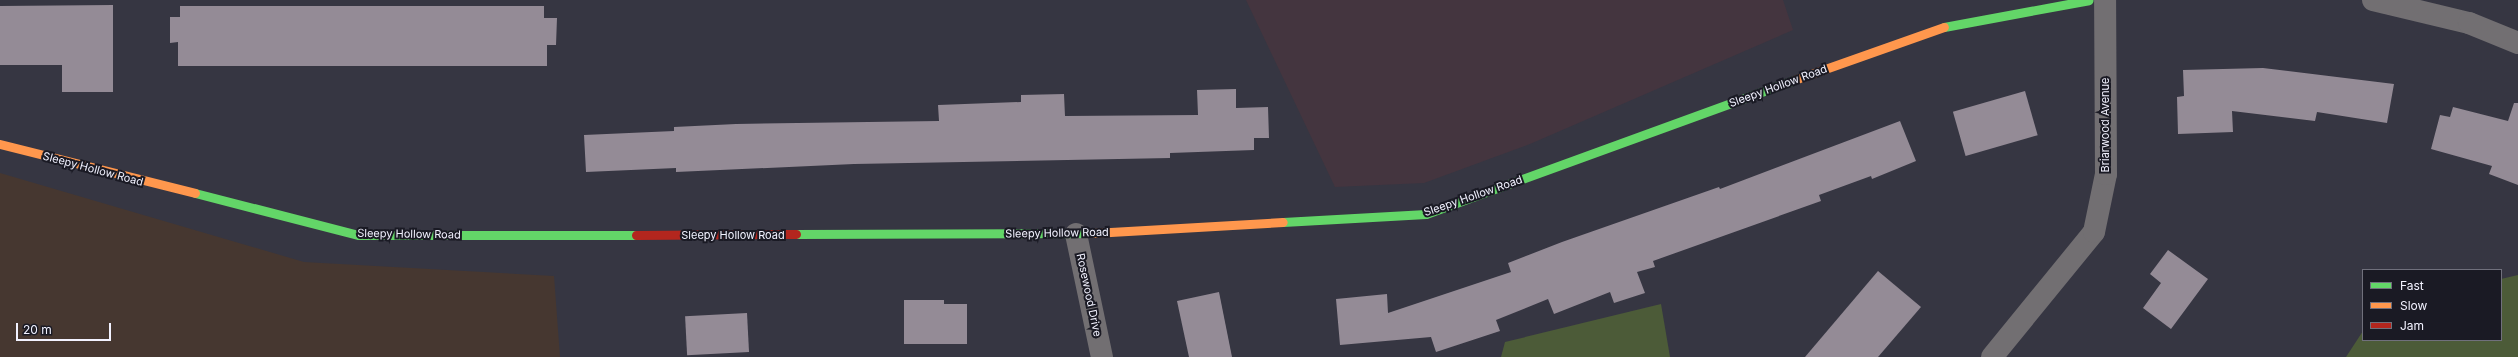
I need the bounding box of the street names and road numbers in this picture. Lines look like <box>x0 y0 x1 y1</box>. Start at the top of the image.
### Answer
street label: Sleepy Hollow Road <box>1727 62 1829 110</box>
street label: Briarwood Avenue <box>2098 77 2112 173</box>
street label: Sleepy Hollow Road <box>41 149 145 189</box>
street label: Sleepy Hollow Road <box>1422 173 1524 219</box>
street label: Sleepy Hollow Road <box>1005 225 1109 241</box>
street label: Sleepy Hollow Road <box>357 226 461 242</box>
street label: Sleepy Hollow Road <box>681 228 785 242</box>
street label: Rosewood Drive <box>1074 252 1104 338</box>

